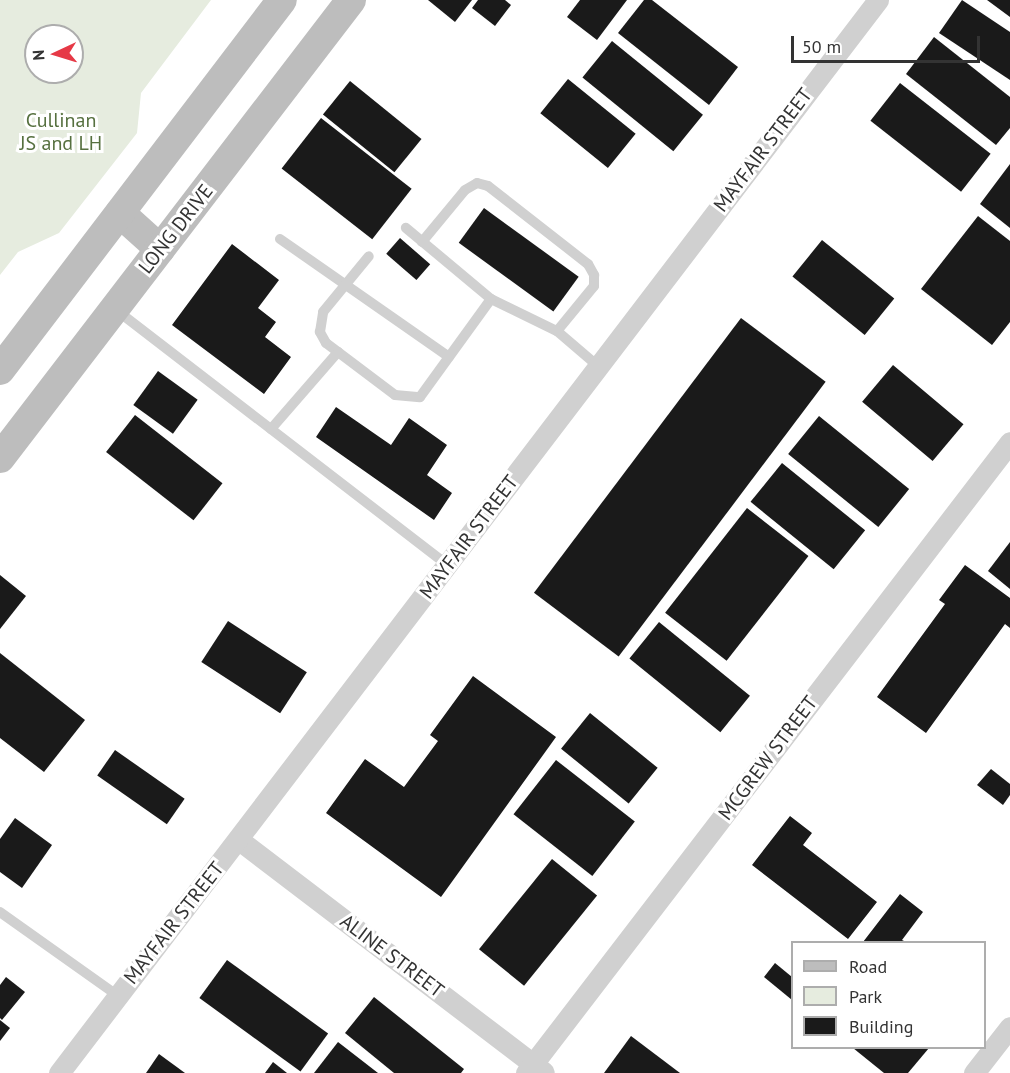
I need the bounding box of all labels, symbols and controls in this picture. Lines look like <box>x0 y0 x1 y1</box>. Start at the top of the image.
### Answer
north arrow <box>24 24 84 84</box>
scale bar <box>794 24 983 62</box>
text: 50 m <box>802 35 841 58</box>
text: N <box>28 49 48 61</box>
street label: MAYFAIR STREET <box>709 83 817 217</box>
park label: Cullinan JS and LH <box>20 109 102 156</box>
street label: LONG DRIVE <box>134 180 218 278</box>
street label: MAYFAIR STREET <box>415 470 523 604</box>
street label: MCGREW STREET <box>713 691 823 825</box>
street label: MAYFAIR STREET <box>119 857 229 989</box>
street label: ALINE STREET <box>335 909 449 1003</box>
legend <box>791 941 986 1049</box>
text: Road <box>849 955 887 978</box>
text: Park <box>849 985 882 1008</box>
text: Building <box>849 1015 913 1038</box>

